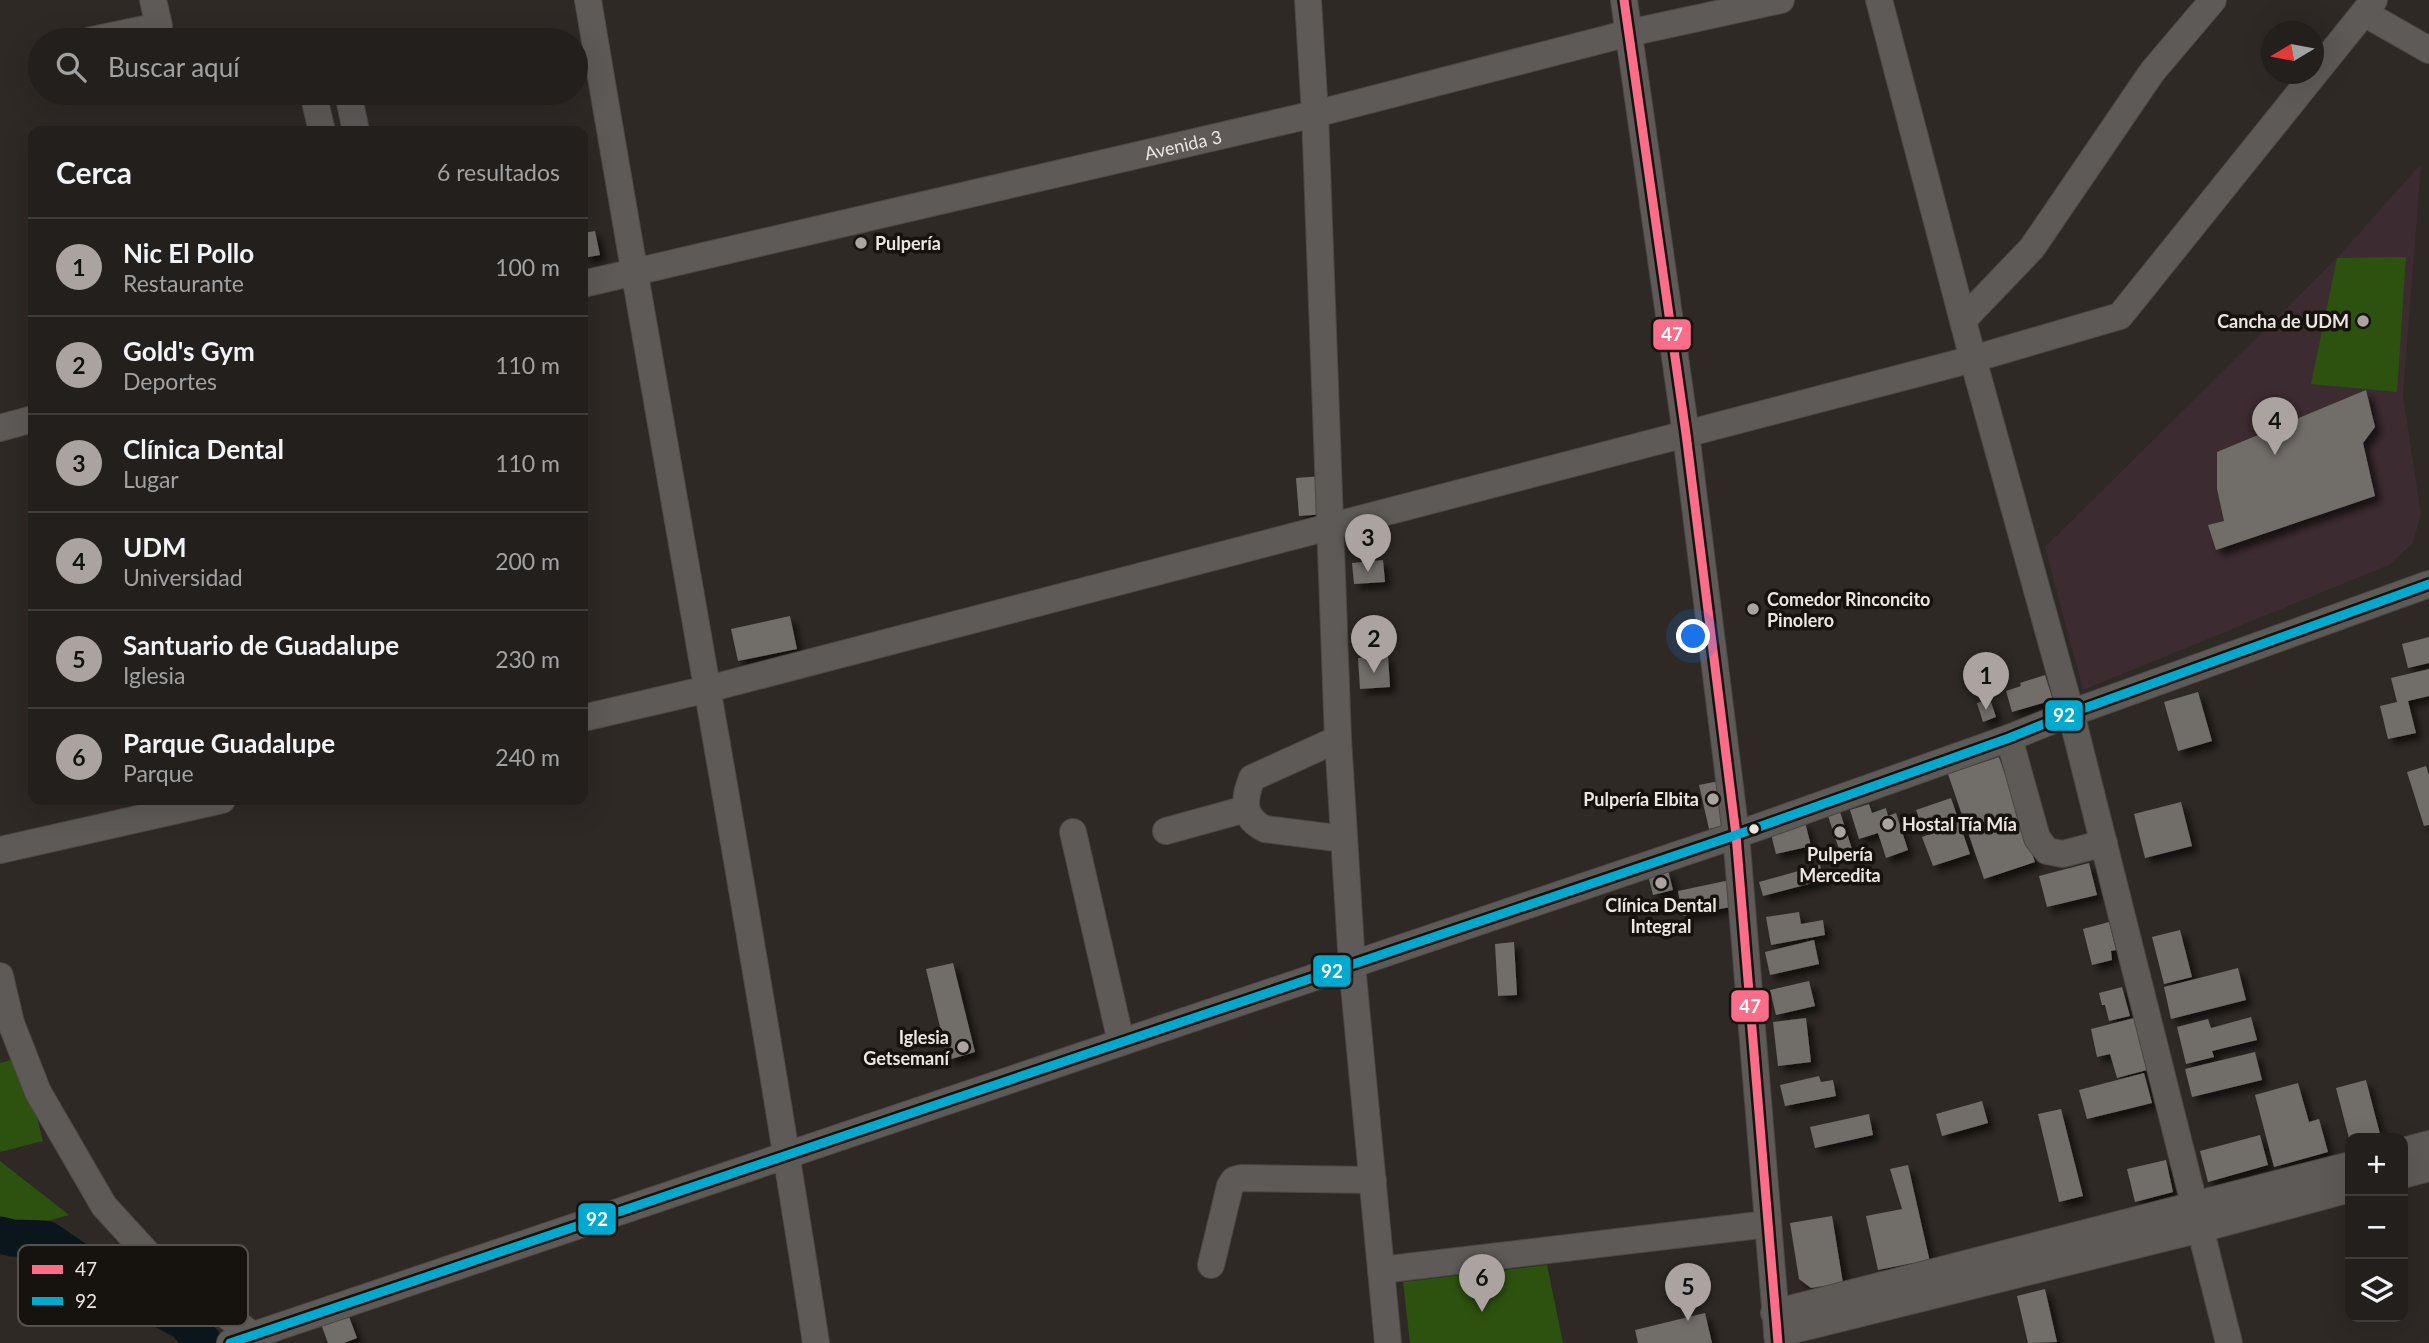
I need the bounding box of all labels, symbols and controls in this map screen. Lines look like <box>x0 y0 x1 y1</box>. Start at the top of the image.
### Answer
north arrow <box>2261 21 2324 84</box>
search box <box>28 28 588 105</box>
icon: search <box>52 48 90 86</box>
text: Buscar aquí <box>108 51 239 83</box>
street label: Avenida 3 <box>1142 125 1224 164</box>
text: Cerca <box>56 154 132 190</box>
text: 6 resultados <box>437 158 560 186</box>
place label: Pulpería <box>875 232 941 254</box>
marker: Pulpería <box>853 235 869 251</box>
text: Nic El Pollo <box>123 237 254 269</box>
text: 1 <box>72 253 86 281</box>
text: 100 m <box>495 253 560 281</box>
text: Restaurante <box>123 269 244 297</box>
place label: Cancha de UDM <box>2217 310 2349 332</box>
marker: Cancha de UDM <box>2355 313 2371 329</box>
line badge: 47 <box>1652 318 1692 351</box>
text: 47 <box>1661 322 1683 345</box>
text: Gold's Gym <box>123 335 255 367</box>
text: 2 <box>72 351 86 379</box>
text: 110 m <box>495 351 560 379</box>
text: Deportes <box>123 367 217 395</box>
pin: 4 <box>2252 397 2298 455</box>
text: Clínica Dental <box>123 433 284 465</box>
text: 3 <box>72 449 86 477</box>
text: 110 m <box>495 449 560 477</box>
text: Lugar <box>123 465 179 493</box>
pin: 3 <box>1345 514 1391 572</box>
text: UDM <box>123 531 187 563</box>
text: 4 <box>72 547 86 575</box>
text: 200 m <box>495 547 560 575</box>
text: Universidad <box>123 563 243 591</box>
place label: Comedor Rinconcito Pinolero <box>1767 588 1930 631</box>
marker: Comedor Rinconcito Pinolero <box>1745 601 1761 617</box>
pin: 2 <box>1351 615 1397 673</box>
your location <box>1676 619 1710 653</box>
text: Santuario de Guadalupe <box>123 629 399 661</box>
text: 5 <box>72 645 86 673</box>
text: 230 m <box>495 645 560 673</box>
pin: 1 <box>1963 652 2009 710</box>
text: Iglesia <box>123 661 186 689</box>
line badge: 92 <box>2044 699 2084 732</box>
text: 92 <box>2053 703 2075 726</box>
text: Parque Guadalupe <box>123 727 335 759</box>
text: 6 <box>72 743 86 771</box>
text: 240 m <box>495 743 560 771</box>
text: Parque <box>123 759 194 787</box>
place label: Pulpería Elbita <box>1583 788 1699 810</box>
marker: Pulpería Elbita <box>1705 791 1721 807</box>
place label: Hostal Tía Mía <box>1902 813 2017 835</box>
marker: Hostal Tía Mía <box>1880 816 1896 832</box>
unlabelled marker <box>1747 822 1761 836</box>
marker: Pulpería Mercedita <box>1832 824 1848 840</box>
place label: Pulpería Mercedita <box>1799 843 1881 886</box>
marker: Clínica Dental Integral <box>1653 875 1669 891</box>
place label: Clínica Dental Integral <box>1605 894 1717 937</box>
line badge: 92 <box>1312 954 1352 988</box>
text: 92 <box>1321 959 1343 982</box>
line badge: 47 <box>1730 989 1770 1023</box>
text: 47 <box>1739 994 1761 1017</box>
place label: Iglesia Getsemaní <box>863 1026 950 1069</box>
marker: Iglesia Getsemaní <box>955 1039 971 1055</box>
map controls <box>2345 1133 2408 1322</box>
button: + <box>2345 1133 2408 1196</box>
button: − <box>2345 1196 2408 1259</box>
line badge: 92 <box>577 1202 617 1236</box>
text: 92 <box>586 1207 608 1230</box>
legend <box>18 1245 248 1326</box>
pin: 6 <box>1459 1254 1505 1312</box>
text: 47 <box>75 1257 97 1280</box>
button: layers <box>2345 1259 2408 1322</box>
pin: 5 <box>1665 1263 1711 1321</box>
text: 92 <box>75 1289 97 1312</box>

